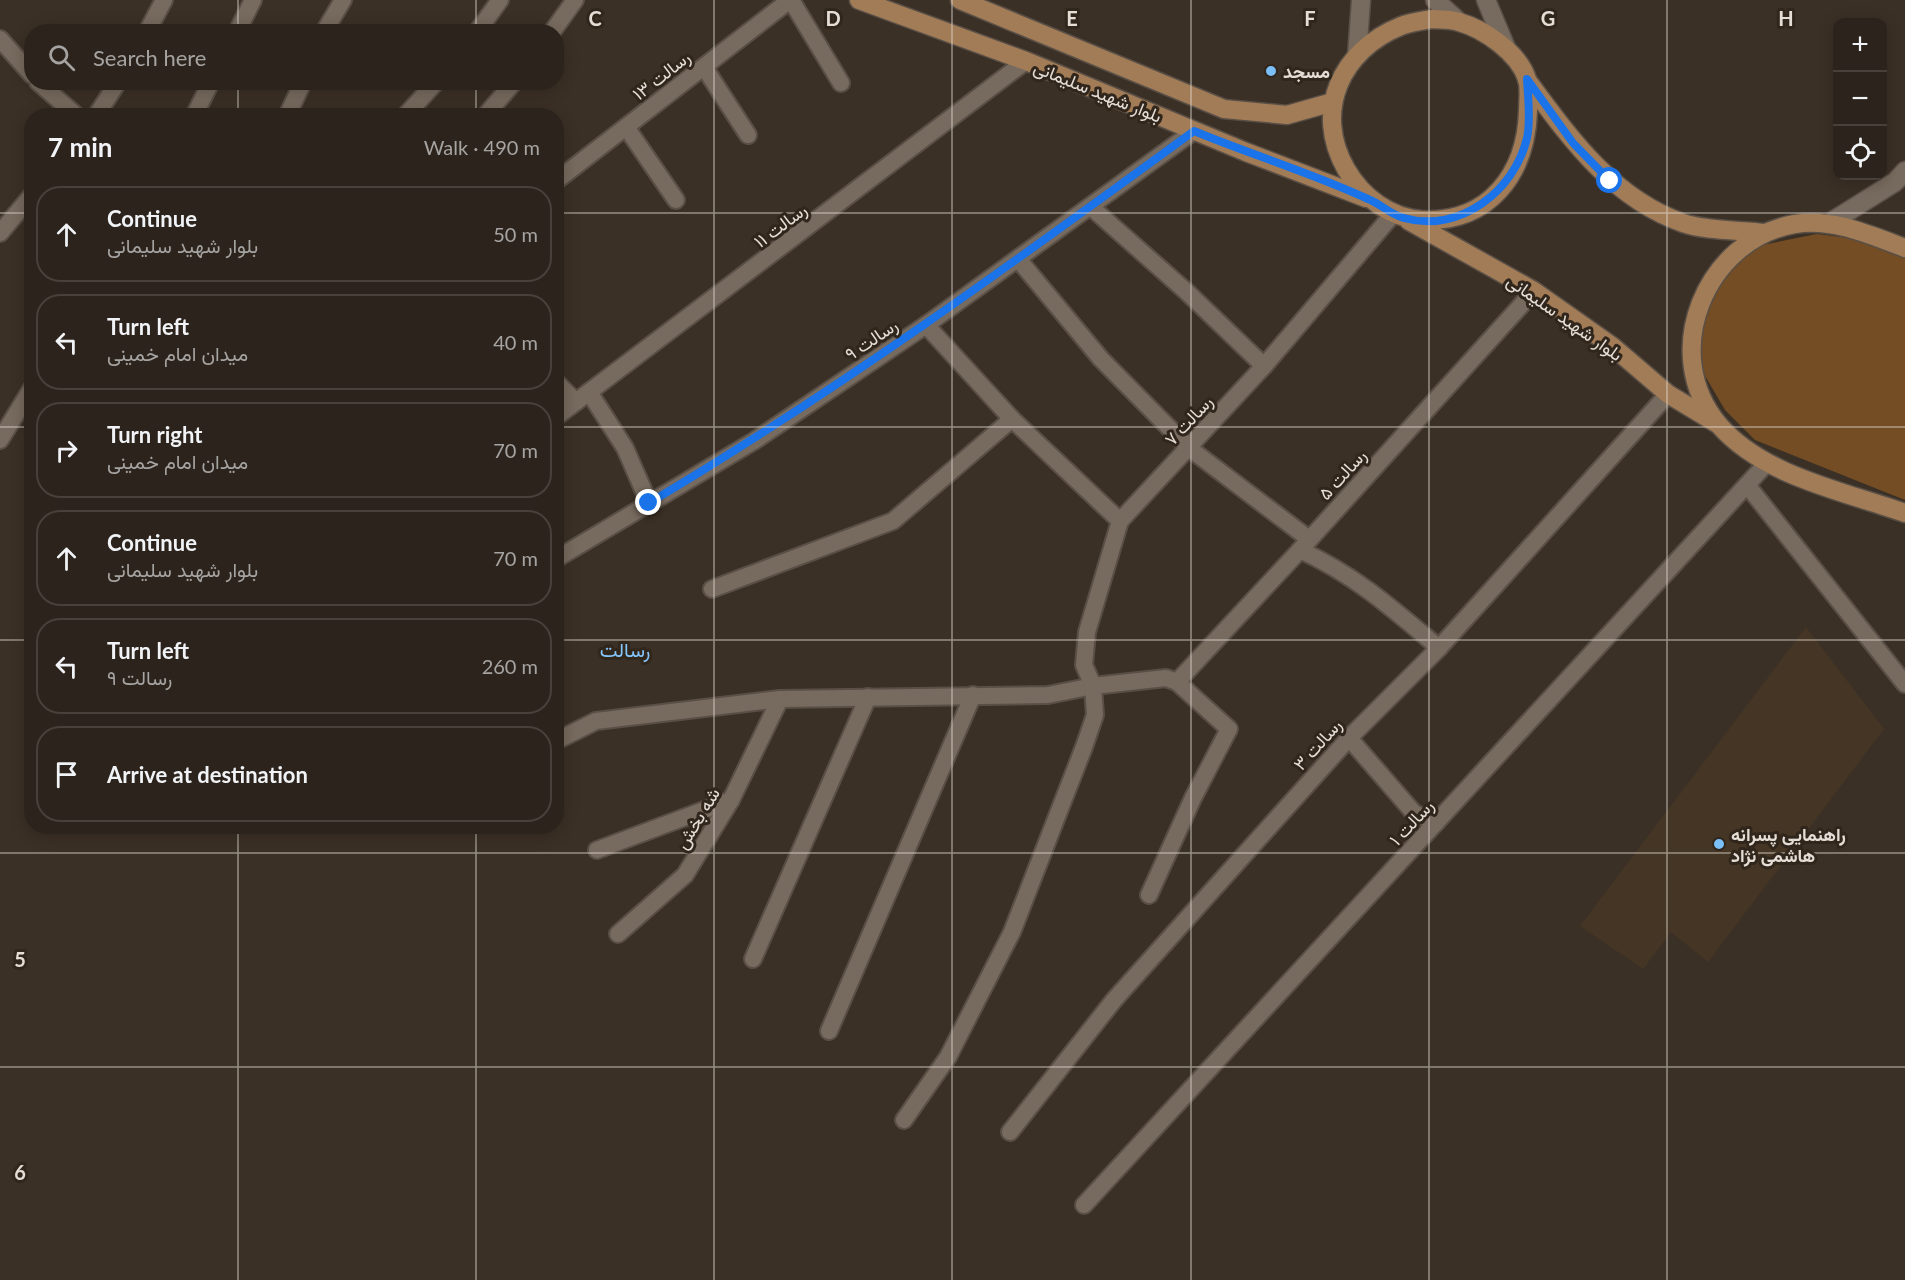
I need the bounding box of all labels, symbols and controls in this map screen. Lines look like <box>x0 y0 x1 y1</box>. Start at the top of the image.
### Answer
text: C <box>588 6 602 30</box>
text: D <box>825 6 841 30</box>
text: E <box>1066 6 1078 30</box>
text: F <box>1304 6 1316 30</box>
text: G <box>1541 6 1555 30</box>
text: H <box>1778 6 1794 30</box>
map controls <box>1833 18 1887 180</box>
button: + <box>1833 18 1887 72</box>
search box <box>24 24 564 90</box>
icon: search <box>45 41 78 74</box>
text: Search here <box>93 44 206 71</box>
street label: رسالت ۱۳ <box>628 46 695 105</box>
street label: بلوار شهید سلیمانی <box>1030 55 1165 128</box>
place label: مسجد <box>1283 60 1330 83</box>
marker: مسجد <box>1264 64 1278 78</box>
button: − <box>1833 72 1887 126</box>
button: locate <box>1833 126 1887 180</box>
text: 7 min <box>48 131 112 163</box>
text: Walk · 490 m <box>424 135 540 159</box>
route start <box>1596 167 1622 193</box>
street label: رسالت ۱۱ <box>749 198 811 253</box>
text: Continue <box>107 205 197 232</box>
icon: ahead <box>50 218 83 251</box>
text: 50 m <box>493 222 538 246</box>
text: بلوار شهید سلیمانی <box>107 233 258 257</box>
street label: بلوار شهید سلیمانی <box>1502 269 1627 366</box>
text: Turn left <box>107 313 189 340</box>
street label: رسالت ۹ <box>840 313 902 365</box>
icon: left <box>50 326 83 359</box>
text: 40 m <box>493 330 538 354</box>
text: میدان امام خمینی <box>107 341 248 365</box>
street label: رسالت ۷ <box>1159 390 1218 450</box>
text: Turn right <box>107 421 202 448</box>
icon: right <box>50 434 83 467</box>
text: 70 m <box>493 438 538 462</box>
street label: رسالت ۵ <box>1313 444 1371 505</box>
text: میدان امام خمینی <box>107 449 248 473</box>
route end <box>635 489 661 515</box>
text: Continue <box>107 529 197 556</box>
icon: ahead <box>50 542 83 575</box>
text: 70 m <box>493 546 538 570</box>
text: بلوار شهید سلیمانی <box>107 557 258 581</box>
text: Turn left <box>107 637 189 664</box>
district label: رسالت <box>600 637 650 663</box>
icon: left <box>50 650 83 683</box>
text: 260 m <box>482 654 538 678</box>
text: رسالت ۹ <box>107 665 172 689</box>
street label: رسالت ۳ <box>1288 714 1347 775</box>
icon: arrive <box>50 758 83 791</box>
text: Arrive at destination <box>107 761 308 788</box>
street label: شه بخش <box>670 783 725 853</box>
street label: رسالت ۱ <box>1384 794 1439 850</box>
place label: راهنمایی پسرانه هاشمی نژاد <box>1731 823 1846 867</box>
marker: راهنمایی پسرانه هاشمی نژاد <box>1712 837 1726 851</box>
text: 5 <box>14 947 26 971</box>
text: 6 <box>14 1160 26 1184</box>

